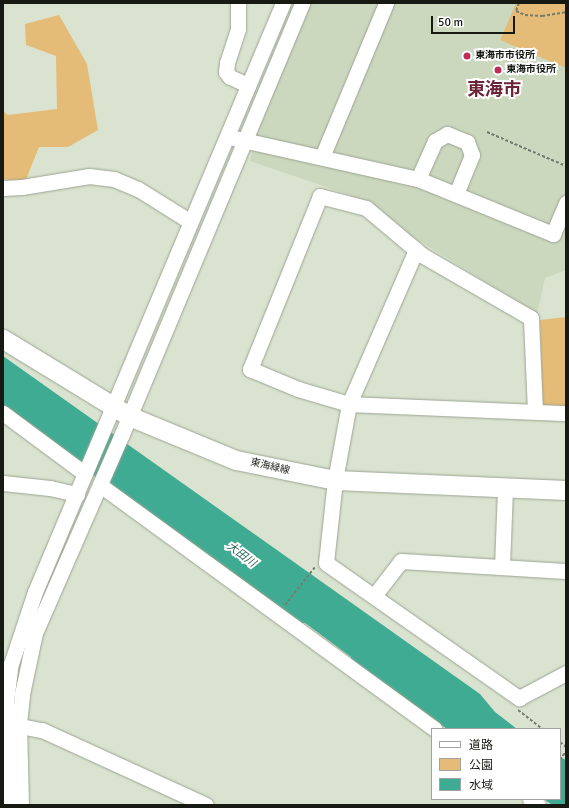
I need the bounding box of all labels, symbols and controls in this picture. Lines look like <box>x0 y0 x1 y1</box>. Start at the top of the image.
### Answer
scale bar <box>433 8 517 34</box>
text: 50 m <box>438 15 463 30</box>
place label: 東海市市役所 <box>475 50 535 62</box>
marker: 東海市市役所 <box>462 51 472 61</box>
place label: 東海市役所 <box>506 64 556 76</box>
marker: 東海市役所 <box>493 65 503 75</box>
district label: 東海市 <box>467 78 521 100</box>
street label: 東海緑線 <box>249 457 291 477</box>
water label: 大田川 <box>224 540 258 570</box>
legend <box>431 728 561 800</box>
text: 道路 <box>469 738 493 753</box>
text: 公園 <box>469 758 493 773</box>
text: 水域 <box>469 778 493 793</box>

